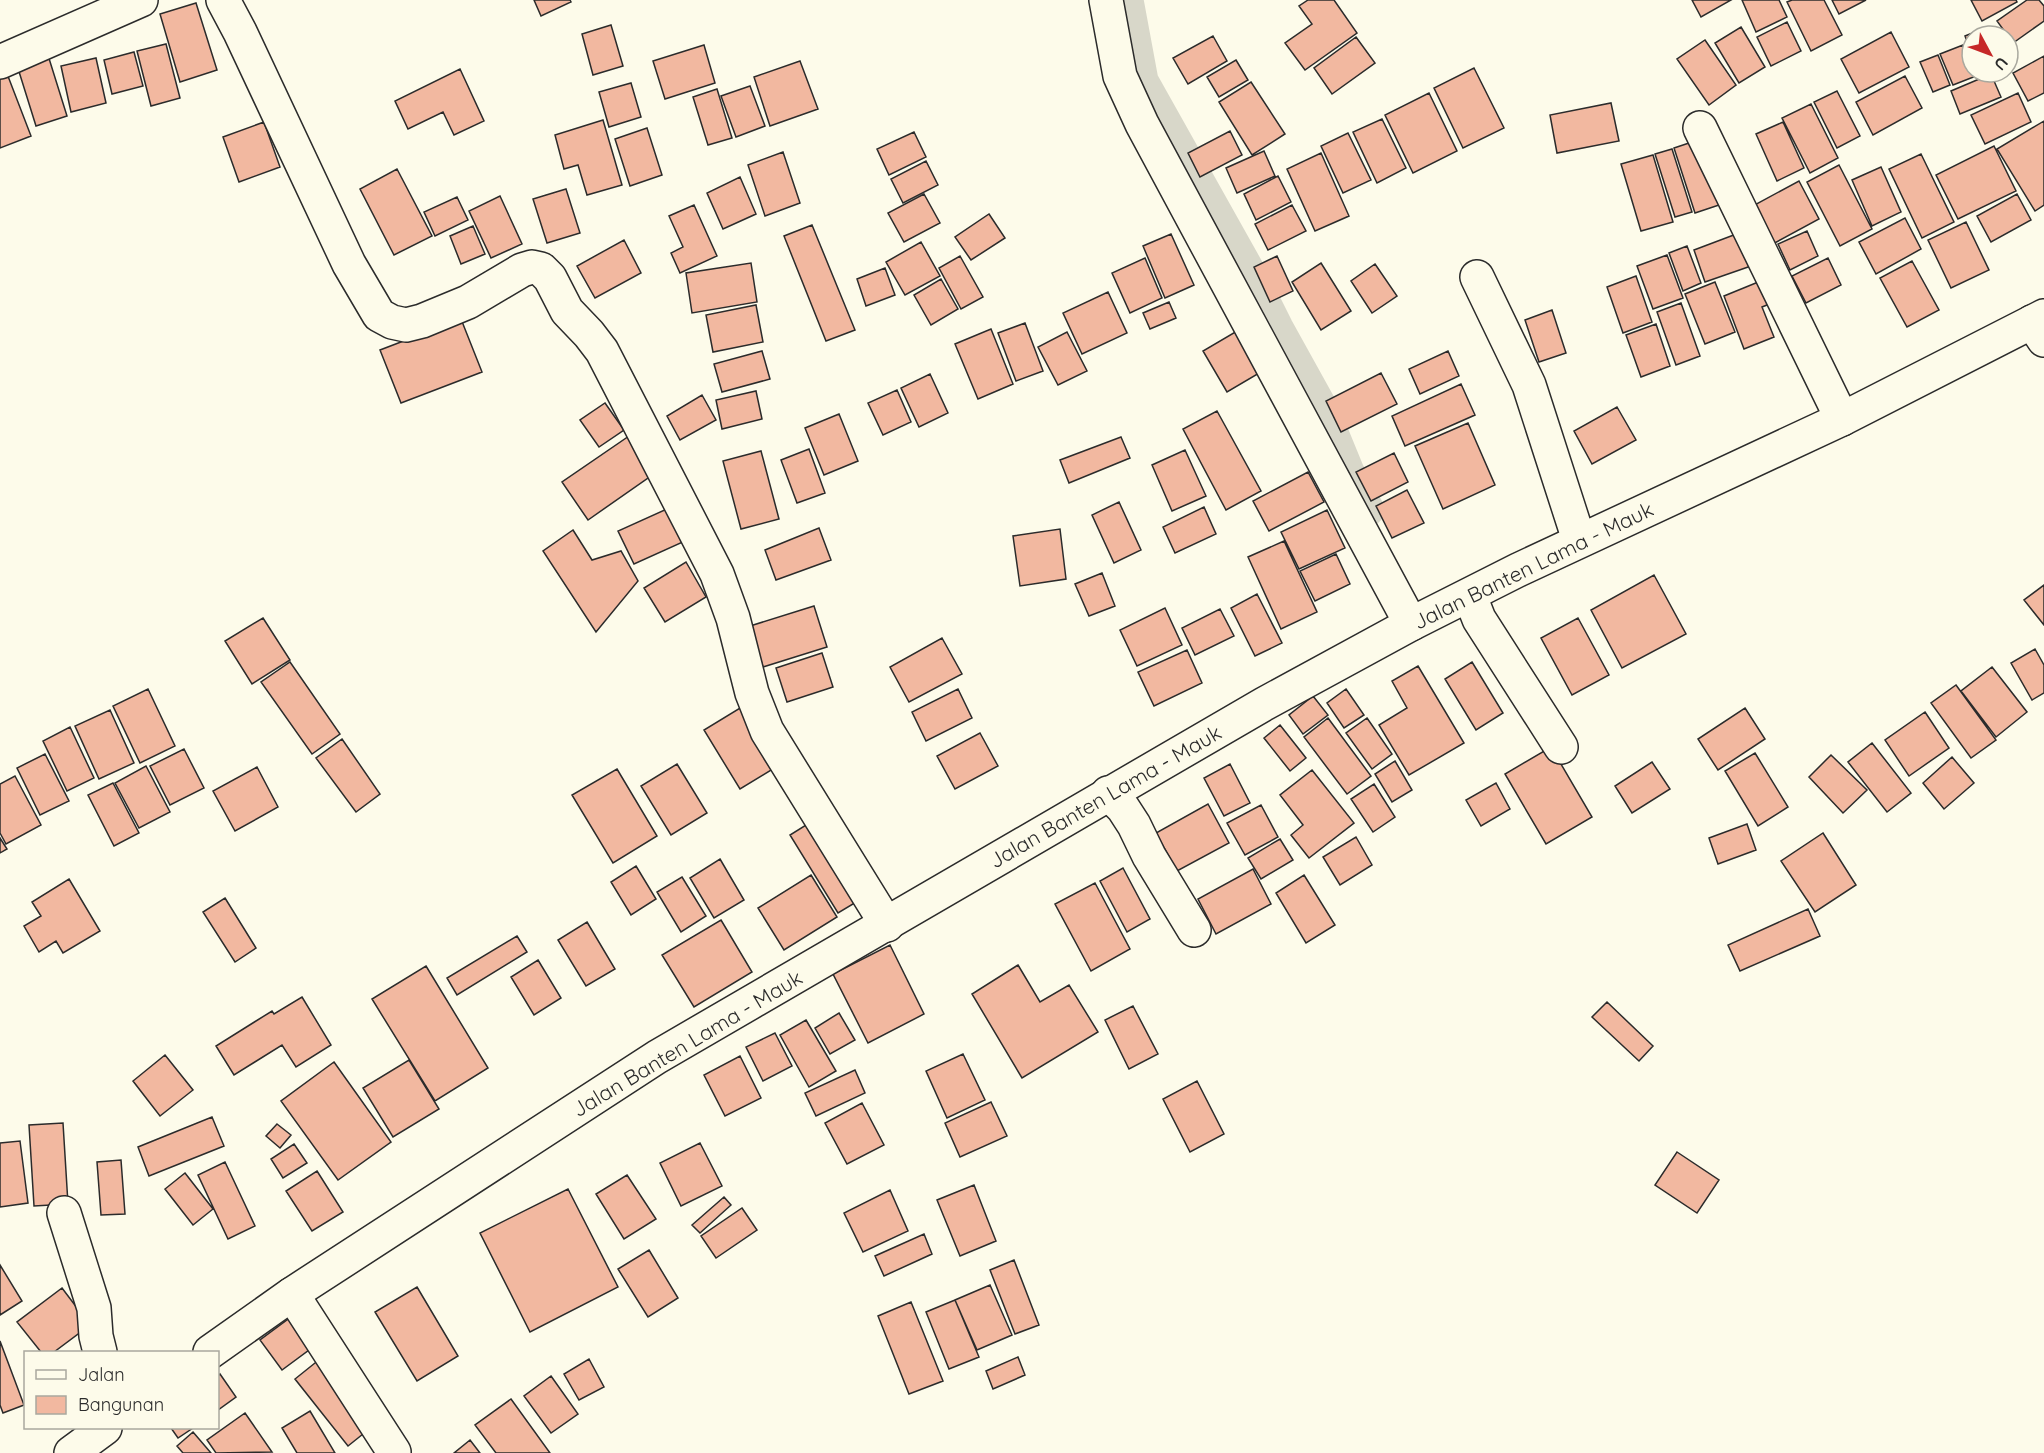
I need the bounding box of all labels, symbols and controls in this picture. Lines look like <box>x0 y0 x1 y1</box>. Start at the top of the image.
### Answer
north arrow <box>1960 24 2020 84</box>
text: U <box>1990 53 2013 75</box>
street label: Jalan Banten Lama - Mauk <box>1409 495 1657 635</box>
street label: Jalan Banten Lama - Mauk <box>984 719 1226 873</box>
street label: Jalan Banten Lama - Mauk <box>567 964 807 1122</box>
legend <box>24 1351 219 1429</box>
text: Jalan <box>78 1363 125 1386</box>
text: Bangunan <box>78 1393 164 1416</box>

